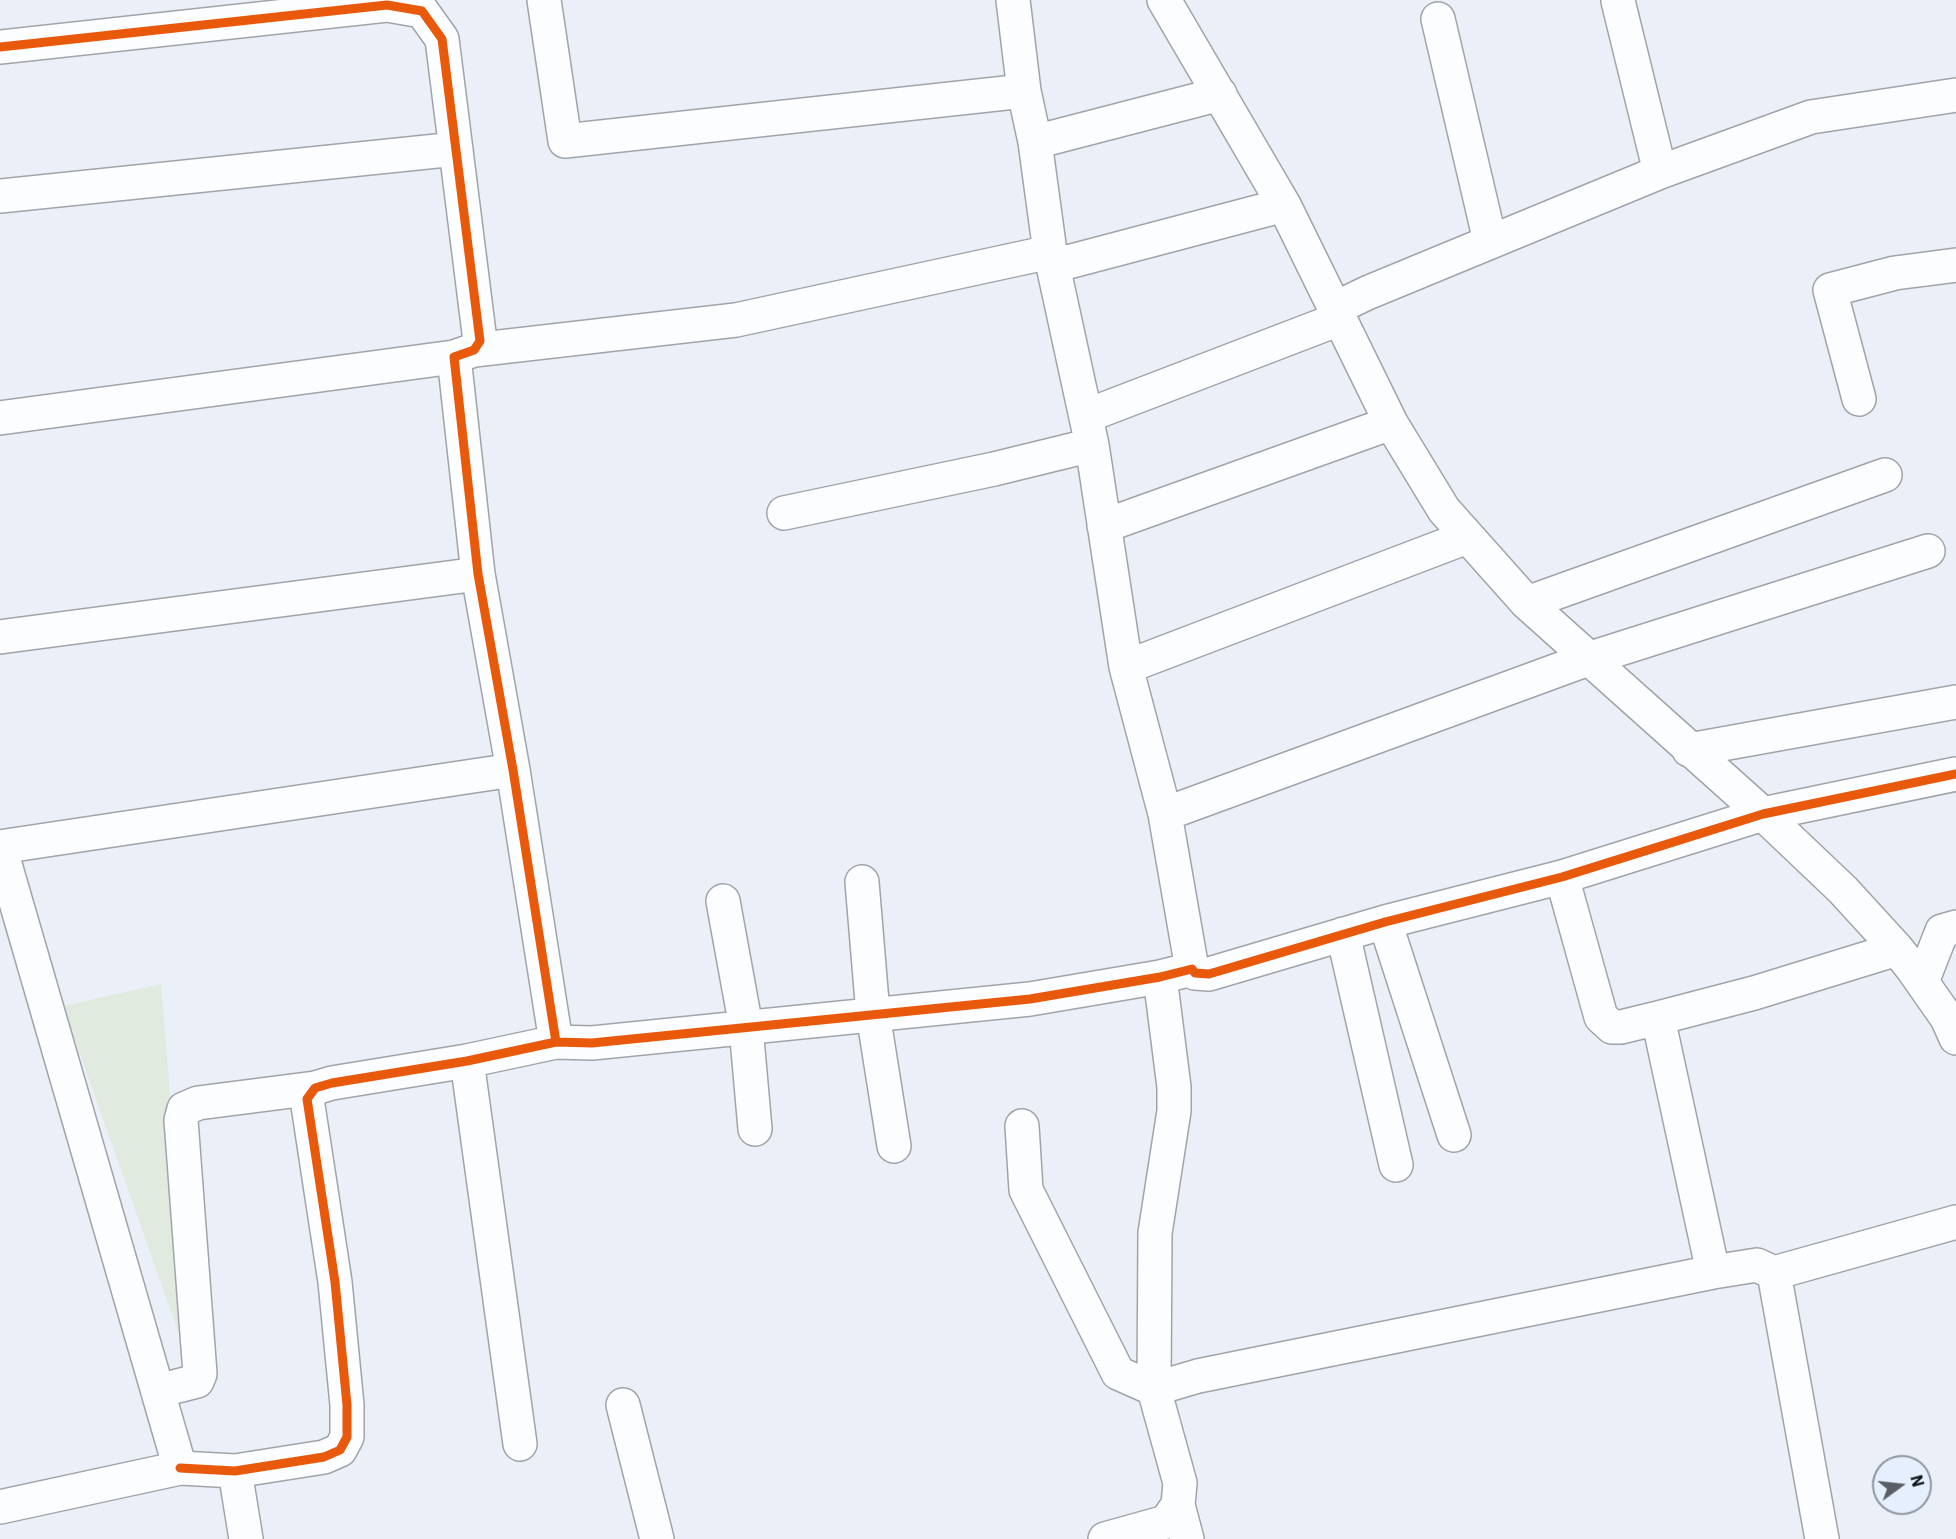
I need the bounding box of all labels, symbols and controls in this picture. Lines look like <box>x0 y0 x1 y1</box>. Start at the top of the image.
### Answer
north arrow <box>1872 1455 1932 1515</box>
text: N <box>1906 1473 1929 1489</box>

